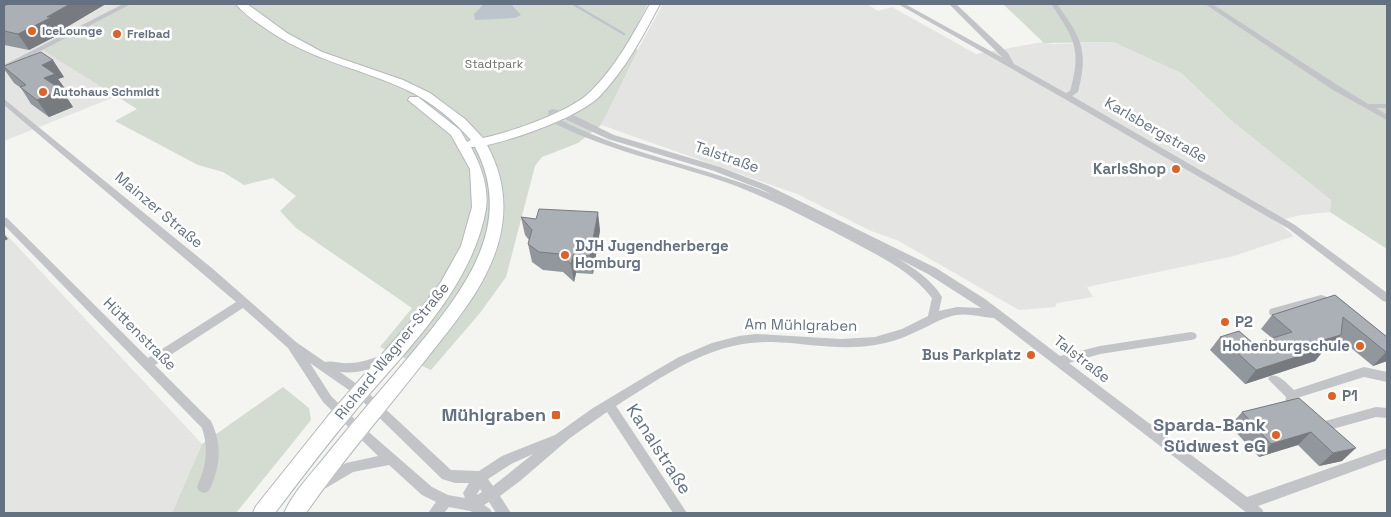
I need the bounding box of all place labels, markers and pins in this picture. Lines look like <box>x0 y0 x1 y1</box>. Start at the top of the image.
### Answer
place label: IceLounge <box>42 23 102 39</box>
marker: IceLounge <box>26 25 38 37</box>
place label: Freibad <box>127 26 170 42</box>
marker: Freibad <box>111 28 123 40</box>
place label: Autohaus Schmidt <box>53 84 160 100</box>
marker: Autohaus Schmidt <box>37 86 49 98</box>
place label: KarlsShop <box>1093 159 1166 178</box>
marker: KarlsShop <box>1170 163 1182 175</box>
place label: DJH Jugendherberge Homburg <box>575 236 729 272</box>
marker: DJH Jugendherberge Homburg <box>559 249 571 261</box>
place label: P2 <box>1235 312 1253 331</box>
marker: P2 <box>1219 316 1231 328</box>
place label: Hohenburgschule <box>1222 336 1350 355</box>
marker: Hohenburgschule <box>1354 340 1366 352</box>
place label: Bus Parkplatz <box>922 345 1021 364</box>
marker: Bus Parkplatz <box>1025 349 1037 361</box>
place label: P1 <box>1342 386 1358 405</box>
marker: P1 <box>1326 390 1338 402</box>
place label: Mühlgraben <box>441 403 546 426</box>
marker: Mühlgraben <box>550 409 562 421</box>
place label: Sparda-Bank Südwest eG <box>1153 413 1266 457</box>
marker: Sparda-Bank Südwest eG <box>1270 429 1282 441</box>

